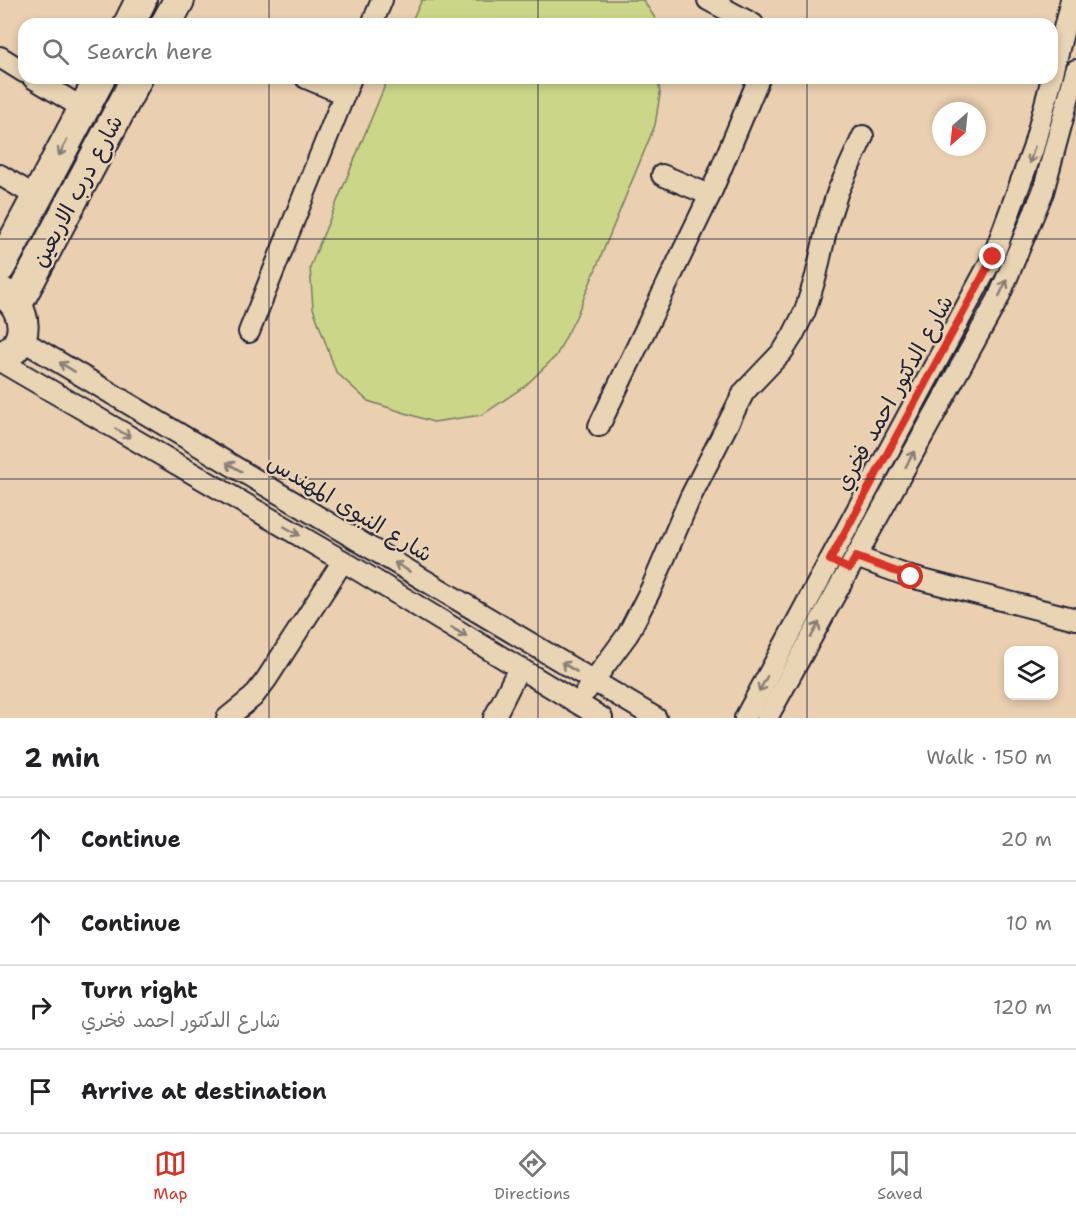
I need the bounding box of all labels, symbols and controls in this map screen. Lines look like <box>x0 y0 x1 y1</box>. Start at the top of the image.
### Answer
search box <box>18 18 1058 84</box>
icon: search <box>39 35 72 68</box>
text: Search here <box>87 37 213 66</box>
north arrow <box>932 102 986 156</box>
street label: شارع درب الاربعين <box>25 110 130 273</box>
one-way arrow <box>57 139 68 157</box>
one-way arrow <box>1025 145 1036 164</box>
route end <box>979 243 1005 269</box>
one-way arrow <box>998 280 1010 298</box>
street label: شارع الدكتور احمد فخري <box>828 290 962 497</box>
one-way arrow <box>59 361 76 373</box>
one-way arrow <box>114 427 131 439</box>
street label: شارع النبوى المهندس <box>262 447 438 570</box>
one-way arrow <box>904 451 916 468</box>
one-way arrow <box>226 461 243 473</box>
one-way arrow <box>283 525 300 537</box>
one-way arrow <box>394 561 411 573</box>
route start <box>897 563 923 589</box>
one-way arrow <box>810 622 822 639</box>
one-way arrow <box>450 626 467 638</box>
map controls <box>1004 646 1058 700</box>
button: layers <box>1004 646 1058 700</box>
one-way arrow <box>561 661 578 673</box>
one-way arrow <box>757 675 769 692</box>
text: 2 min <box>24 740 100 775</box>
text: Walk · 150 m <box>926 744 1052 770</box>
icon: ahead <box>24 823 57 856</box>
text: Continue <box>81 825 181 854</box>
text: 20 m <box>1001 826 1052 852</box>
icon: ahead <box>24 907 57 940</box>
text: Continue <box>81 909 181 938</box>
text: 10 m <box>1006 910 1052 936</box>
text: Turn right <box>81 976 198 1005</box>
icon: right <box>24 991 57 1024</box>
text: 120 m <box>993 994 1052 1020</box>
text: شارع الدكتور احمد فخري <box>81 1007 281 1033</box>
icon: arrive <box>24 1075 57 1108</box>
text: Arrive at destination <box>81 1077 327 1106</box>
tab: Map <box>153 1147 188 1204</box>
tab: Directions <box>494 1147 571 1204</box>
tab: Saved <box>877 1147 923 1204</box>

